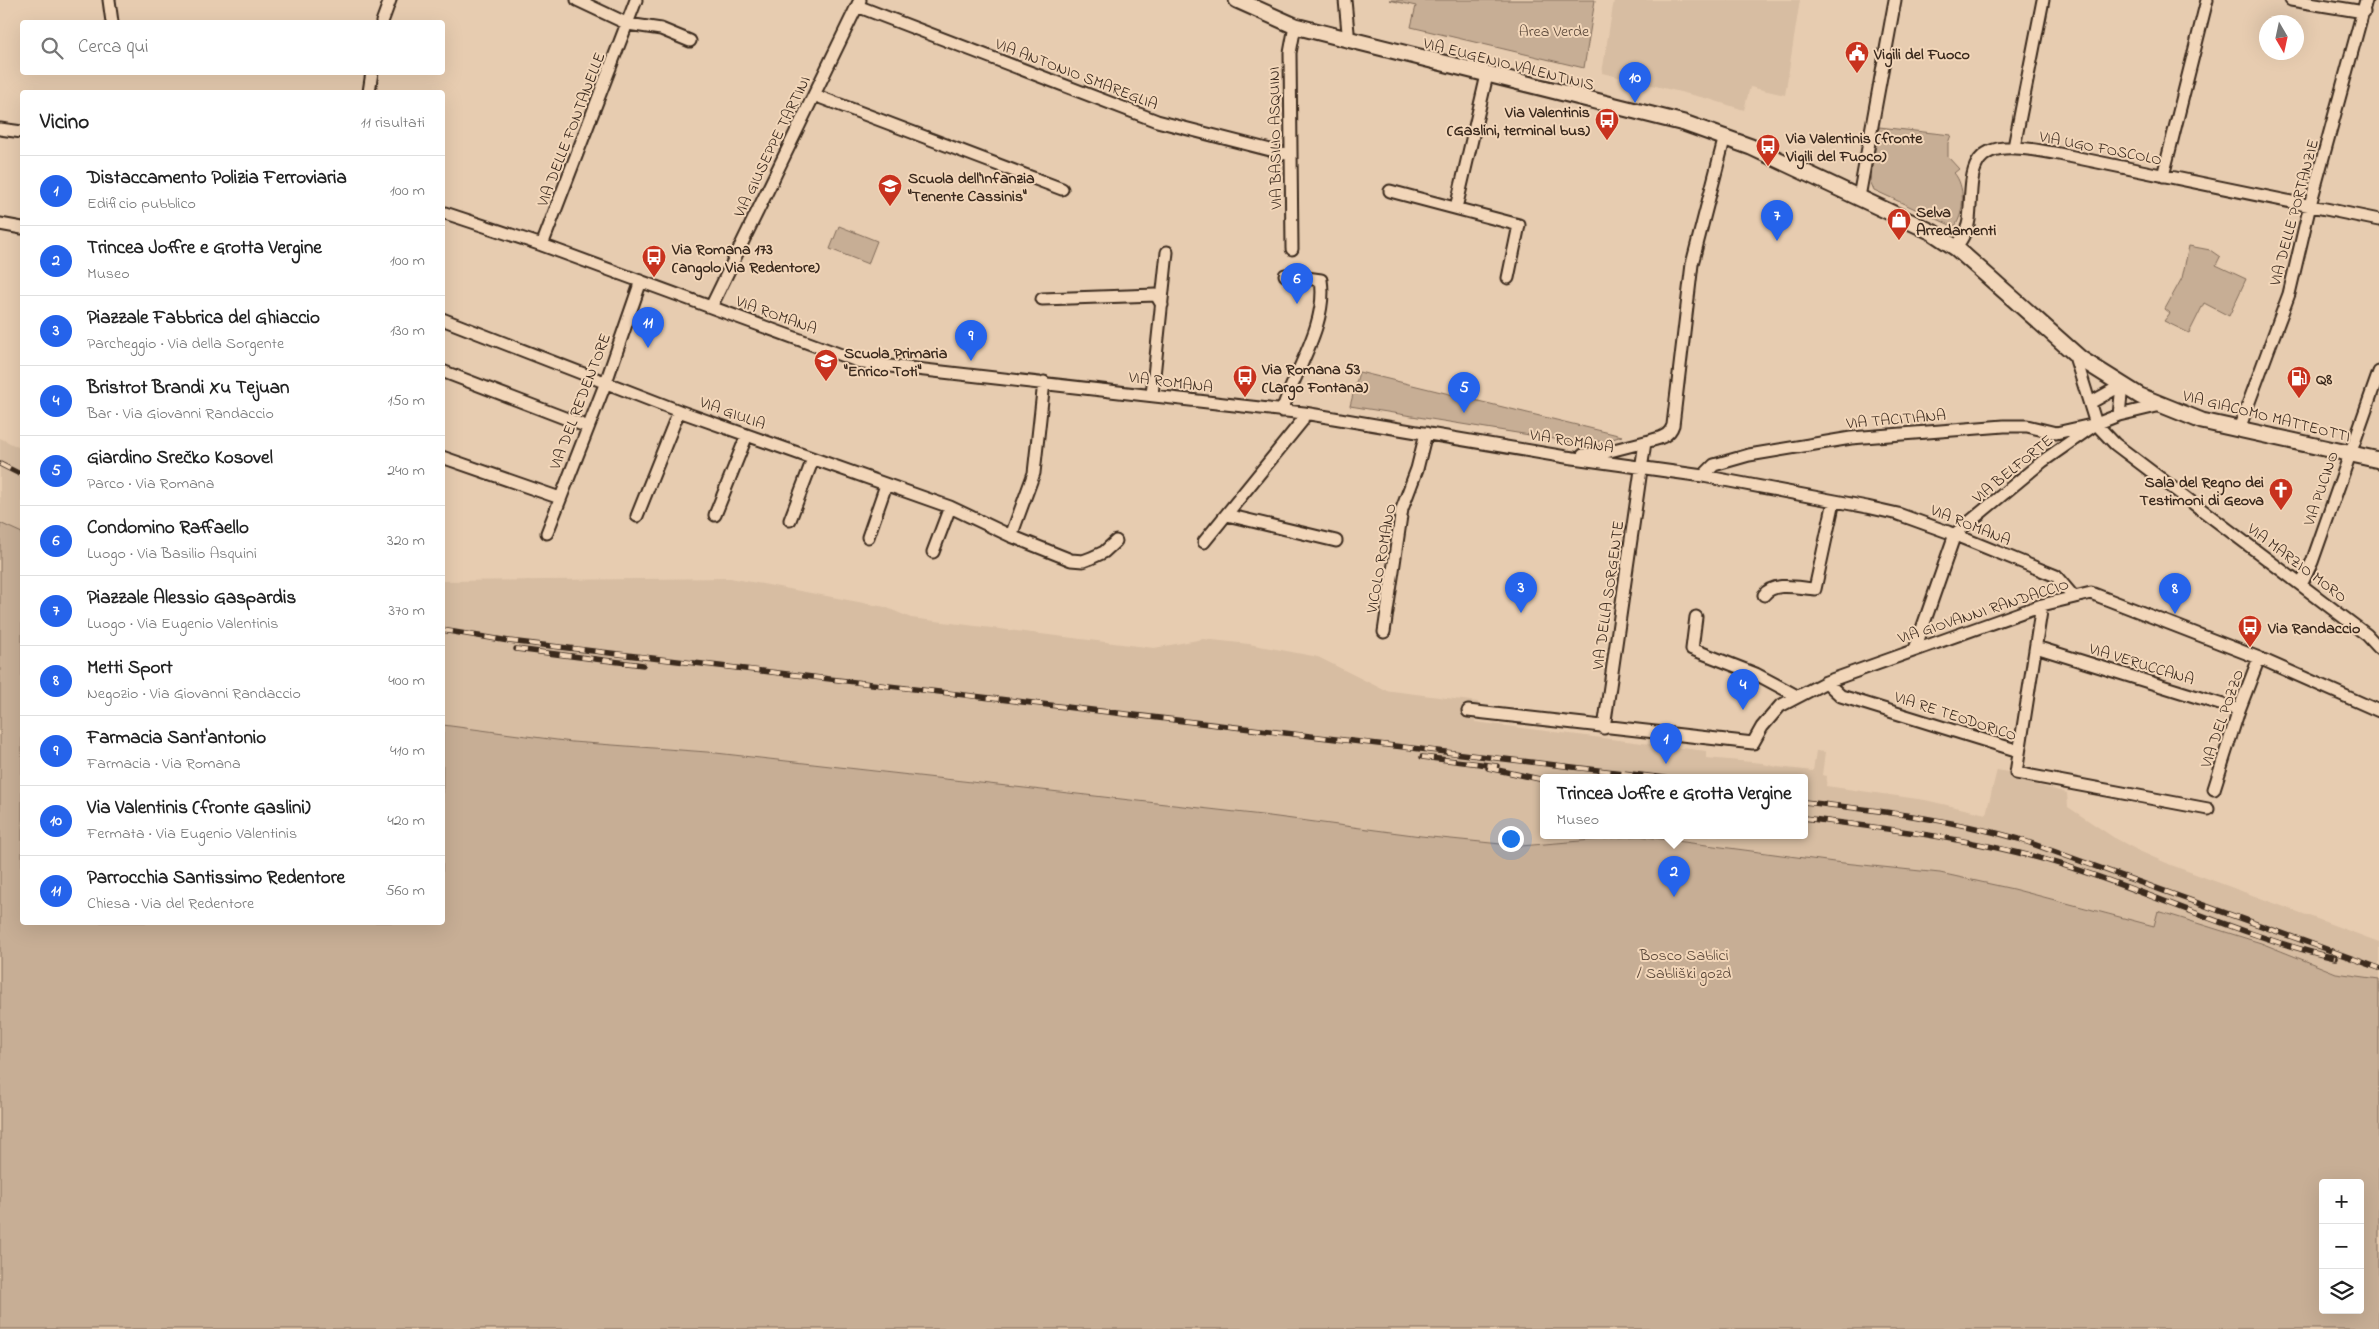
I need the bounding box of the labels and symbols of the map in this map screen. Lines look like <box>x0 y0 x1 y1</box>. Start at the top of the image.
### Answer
north arrow <box>2259 15 2304 60</box>
park label: Area Verde <box>1519 20 1590 44</box>
street label: VIA ANTONIO SMAREGLIA <box>991 32 1161 117</box>
street label: VIA EUGENIO VALENTINIS <box>1420 32 1596 98</box>
public building icon: Vigili del Fuoco <box>1844 40 1870 74</box>
place label: Vigili del Fuoco <box>1873 43 1970 68</box>
street label: VIA DELLE FONTANELLE <box>531 49 612 211</box>
pin: 10 <box>1619 62 1651 103</box>
street label: VIA BASILIO ASQUINI <box>1263 66 1289 211</box>
street label: VIA GIUSEPPE TARTINI <box>728 72 817 223</box>
place label: Via Valentinis (Gaslini, terminal bus) <box>1446 101 1590 143</box>
bus stop icon: Via Valentinis (Gaslini, terminal bus) <box>1594 107 1620 141</box>
street label: VIA UGO FOSCOLO <box>2036 125 2164 173</box>
place label: Via Valentinis (fronte Vigili del Fuoco) <box>1785 127 1923 170</box>
bus stop icon: Via Valentinis (fronte Vigili del Fuoco) <box>1755 133 1781 167</box>
street label: VIA DELLE PORTANZIE <box>2264 136 2326 290</box>
place label: Scuola dell'Infanzia "Tenente Cassinis" <box>907 167 1035 209</box>
school or university icon: Scuola dell'Infanzia "Tenente Cassinis" <box>877 173 903 207</box>
pin: 7 <box>1761 200 1793 241</box>
place label: Selva Arredamenti <box>1916 201 1996 243</box>
shop icon: Selva Arredamenti <box>1886 207 1912 241</box>
place label: Via Romana 173 (angolo Via Redentore) <box>671 238 820 281</box>
bus stop icon: Via Romana 173 (angolo Via Redentore) <box>641 244 667 278</box>
pin: 6 <box>1281 263 1313 304</box>
street label: VIA ROMANA <box>731 290 820 342</box>
pin: 11 <box>632 307 664 348</box>
pin: 9 <box>955 320 987 361</box>
street label: VIA DEL REDENTORE <box>543 330 618 474</box>
place label: Scuola Primaria "Enrico Toti" <box>843 342 948 384</box>
school or university icon: Scuola Primaria "Enrico Toti" <box>813 348 839 382</box>
place label: Via Romana 53 (Largo Fontana) <box>1261 358 1368 401</box>
bus stop icon: Via Romana 53 (Largo Fontana) <box>1232 364 1258 398</box>
fuel station icon: Q8 <box>2286 365 2312 399</box>
street label: VIA ROMANA <box>1126 366 1214 400</box>
place label: Q8 <box>2316 368 2332 392</box>
pin: 5 <box>1448 372 1480 413</box>
street label: VIA GIACOMO MATTEOTTI <box>2179 384 2353 449</box>
street label: VIA GIULIA <box>695 391 769 437</box>
street label: VIA TACITIANA <box>1844 404 1947 436</box>
street label: VIA ROMANA <box>1527 423 1616 460</box>
street label: VIA BELFORTE <box>1967 429 2059 510</box>
street label: VIA PUCINO <box>2298 448 2346 530</box>
place label: Sala del Regno dei Testimoni di Geova <box>2140 471 2264 513</box>
church icon: Sala del Regno dei Testimoni di Geova <box>2268 477 2294 511</box>
street label: VIA ROMANA <box>1925 498 2014 553</box>
street label: VICOLO ROMANO <box>1360 502 1403 616</box>
street label: VIA MARZIO MORO <box>2241 517 2352 609</box>
street label: VIA DELLA SORGENTE <box>1586 519 1631 672</box>
pin: 3 <box>1505 572 1537 613</box>
street label: VIA GIOVANNI RANDACCIO <box>1894 573 2072 651</box>
pin: 8 <box>2159 573 2191 614</box>
bus stop icon: Via Randaccio <box>2237 614 2263 648</box>
place label: Via Randaccio <box>2267 617 2360 641</box>
street label: VIA VERUCCANA <box>2085 637 2197 692</box>
street label: VIA DEL POZZO <box>2195 666 2251 772</box>
pin: 4 <box>1727 669 1759 710</box>
street label: VIA RE TEODORICO <box>1890 685 2020 748</box>
pin: 1 <box>1650 723 1682 764</box>
your location <box>1498 826 1524 852</box>
pin: 2 <box>1658 856 1690 897</box>
park label: Bosco Sablici / Sabliški gozd <box>1637 944 1731 986</box>

